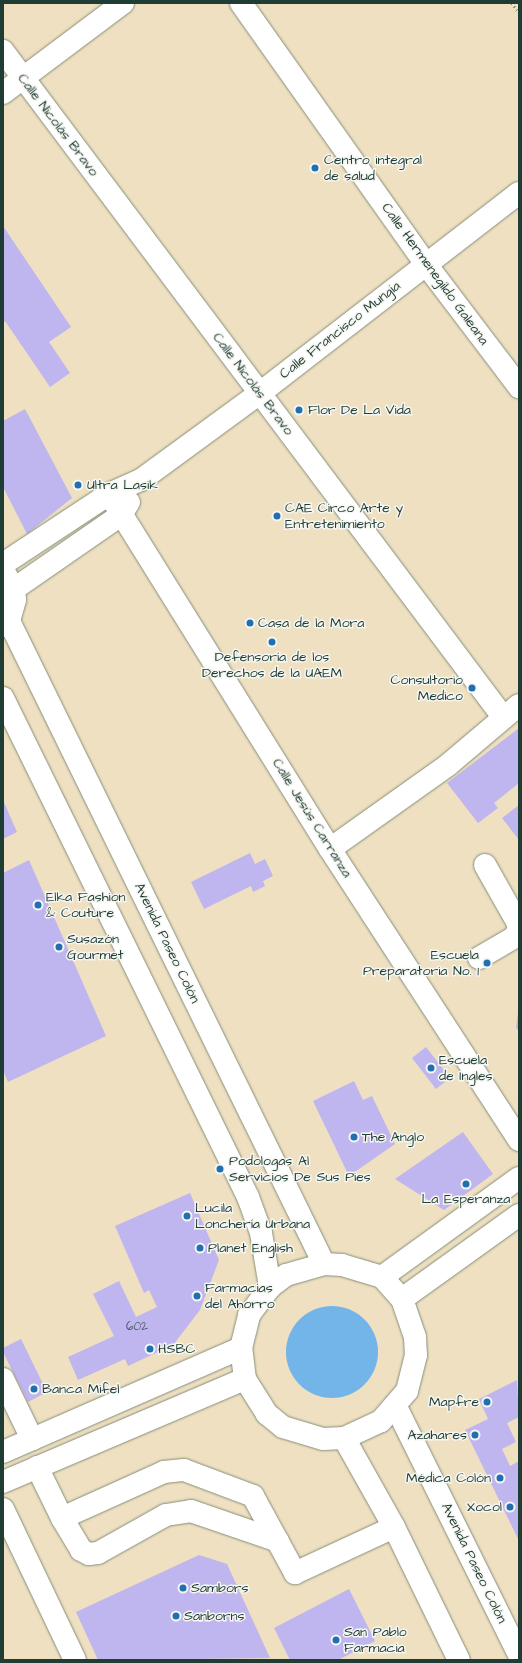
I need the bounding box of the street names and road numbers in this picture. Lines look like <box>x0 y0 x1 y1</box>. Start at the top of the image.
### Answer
street label: Calle Nicolás Bravo <box>14 70 102 180</box>
street label: Calle Hermenegildo Galeana <box>378 200 492 348</box>
street label: Calle Francisco Mungia <box>276 278 404 382</box>
street label: Calle Nicolás Bravo <box>209 329 297 439</box>
street label: Calle Jesús Carranza <box>269 755 355 881</box>
street label: Avenida Paseo Colón <box>131 880 203 1006</box>
street label: Avenida Paseo Colón <box>438 1500 510 1626</box>

